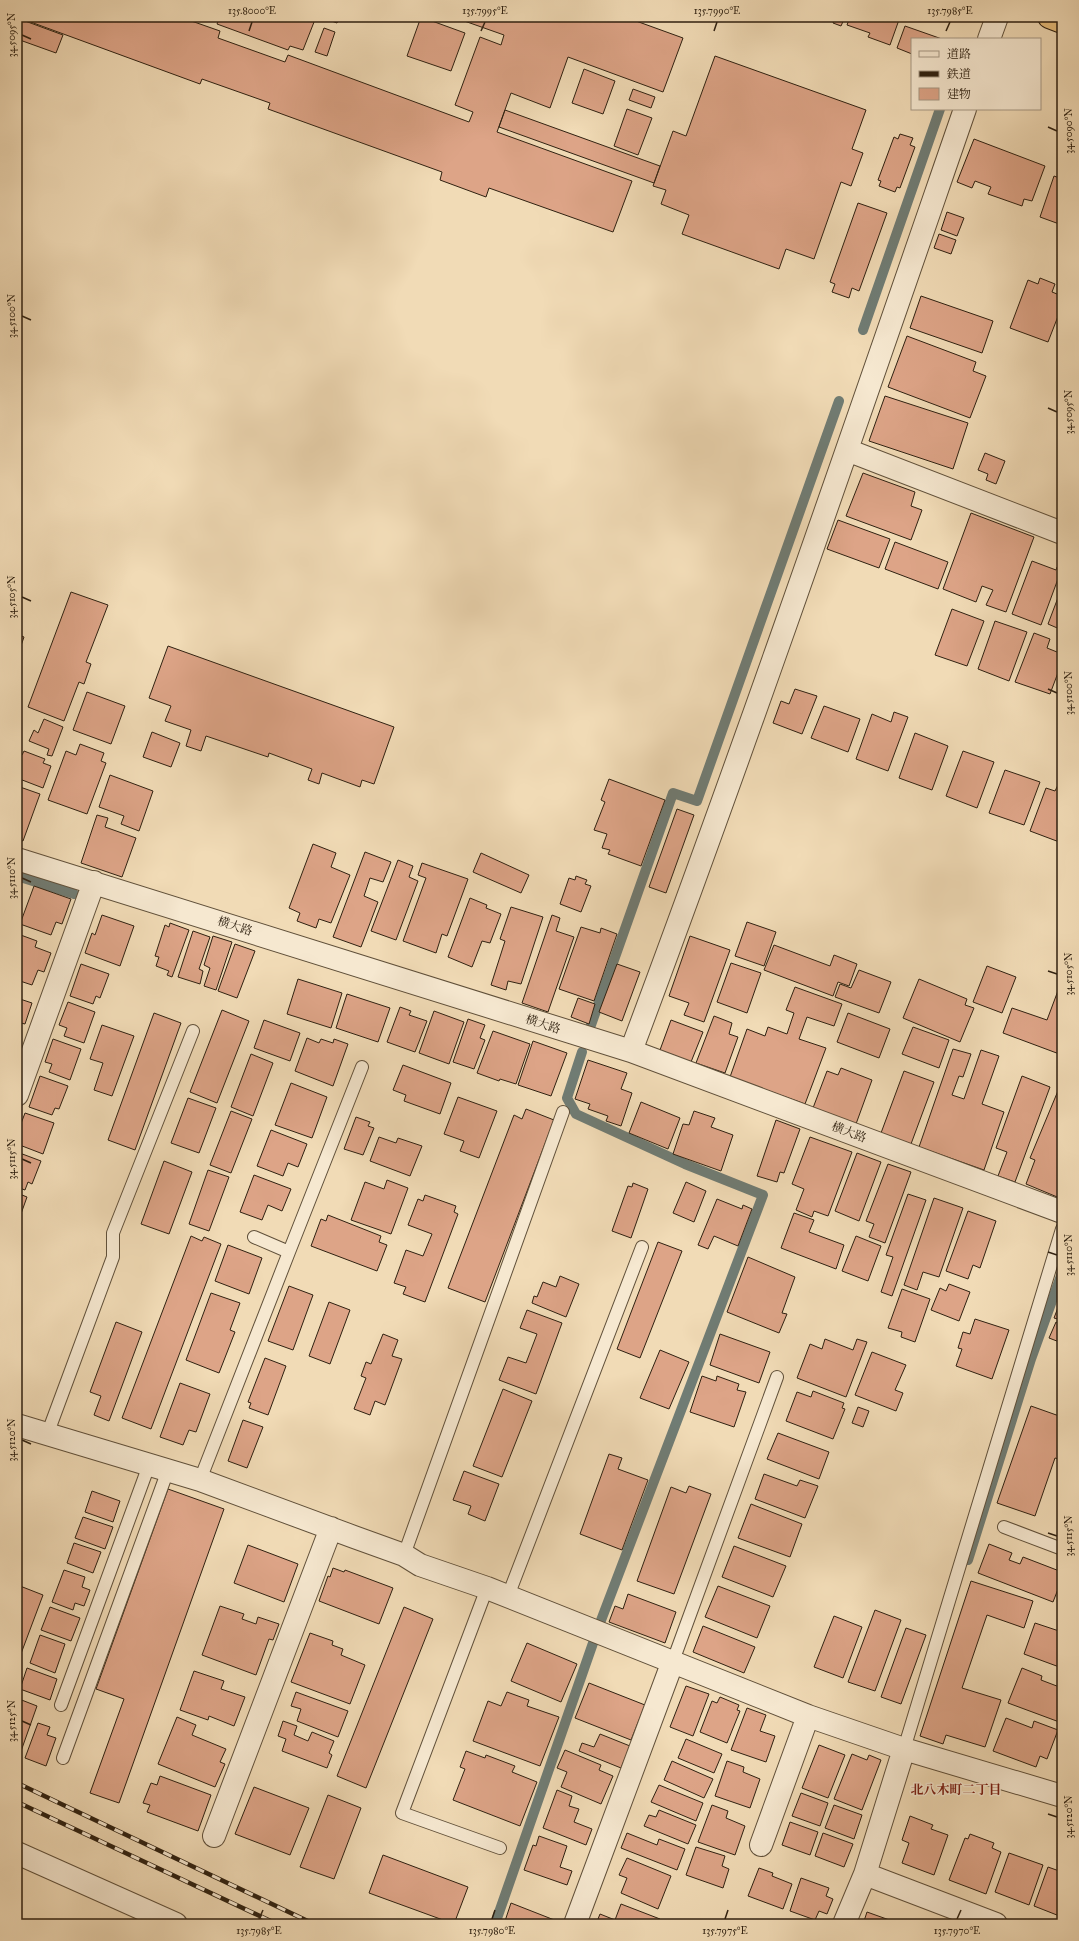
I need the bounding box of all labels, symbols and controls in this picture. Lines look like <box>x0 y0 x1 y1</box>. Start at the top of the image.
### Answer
text: 135.8000°E <box>228 5 276 17</box>
text: 135.7995°E <box>462 5 508 17</box>
text: 135.7990°E <box>694 5 740 17</box>
text: 135.7985°E <box>927 5 973 17</box>
text: 34.5095°N <box>6 12 18 57</box>
legend <box>911 38 1041 110</box>
text: 道路 <box>947 47 971 61</box>
text: 鉄道 <box>946 67 971 81</box>
text: 建物 <box>947 87 971 101</box>
text: 34.5090°N <box>1063 108 1075 154</box>
text: 34.5100°N <box>6 293 18 338</box>
text: 34.5095°N <box>1063 389 1075 434</box>
text: 34.5105°N <box>6 575 18 618</box>
text: 34.5100°N <box>1063 670 1075 715</box>
text: 34.5110°N <box>6 856 18 899</box>
street label: 横大路 <box>216 914 254 938</box>
text: 34.5105°N <box>1063 952 1075 995</box>
street label: 横大路 <box>524 1012 562 1036</box>
street label: 横大路 <box>830 1119 868 1145</box>
text: 34.5115°N <box>6 1138 18 1179</box>
text: 34.5110°N <box>1063 1233 1075 1276</box>
text: 34.5120°N <box>6 1418 18 1462</box>
text: 34.5115°N <box>1063 1515 1075 1556</box>
text: 34.5125°N <box>6 1700 18 1742</box>
district label: 北八木町二丁目 <box>910 1782 1002 1798</box>
text: 34.5120°N <box>1063 1795 1075 1839</box>
text: 135.7985°E <box>236 1925 282 1937</box>
text: 135.7980°E <box>469 1925 515 1937</box>
text: 135.7975°E <box>702 1925 748 1937</box>
text: 135.7970°E <box>934 1925 980 1937</box>

